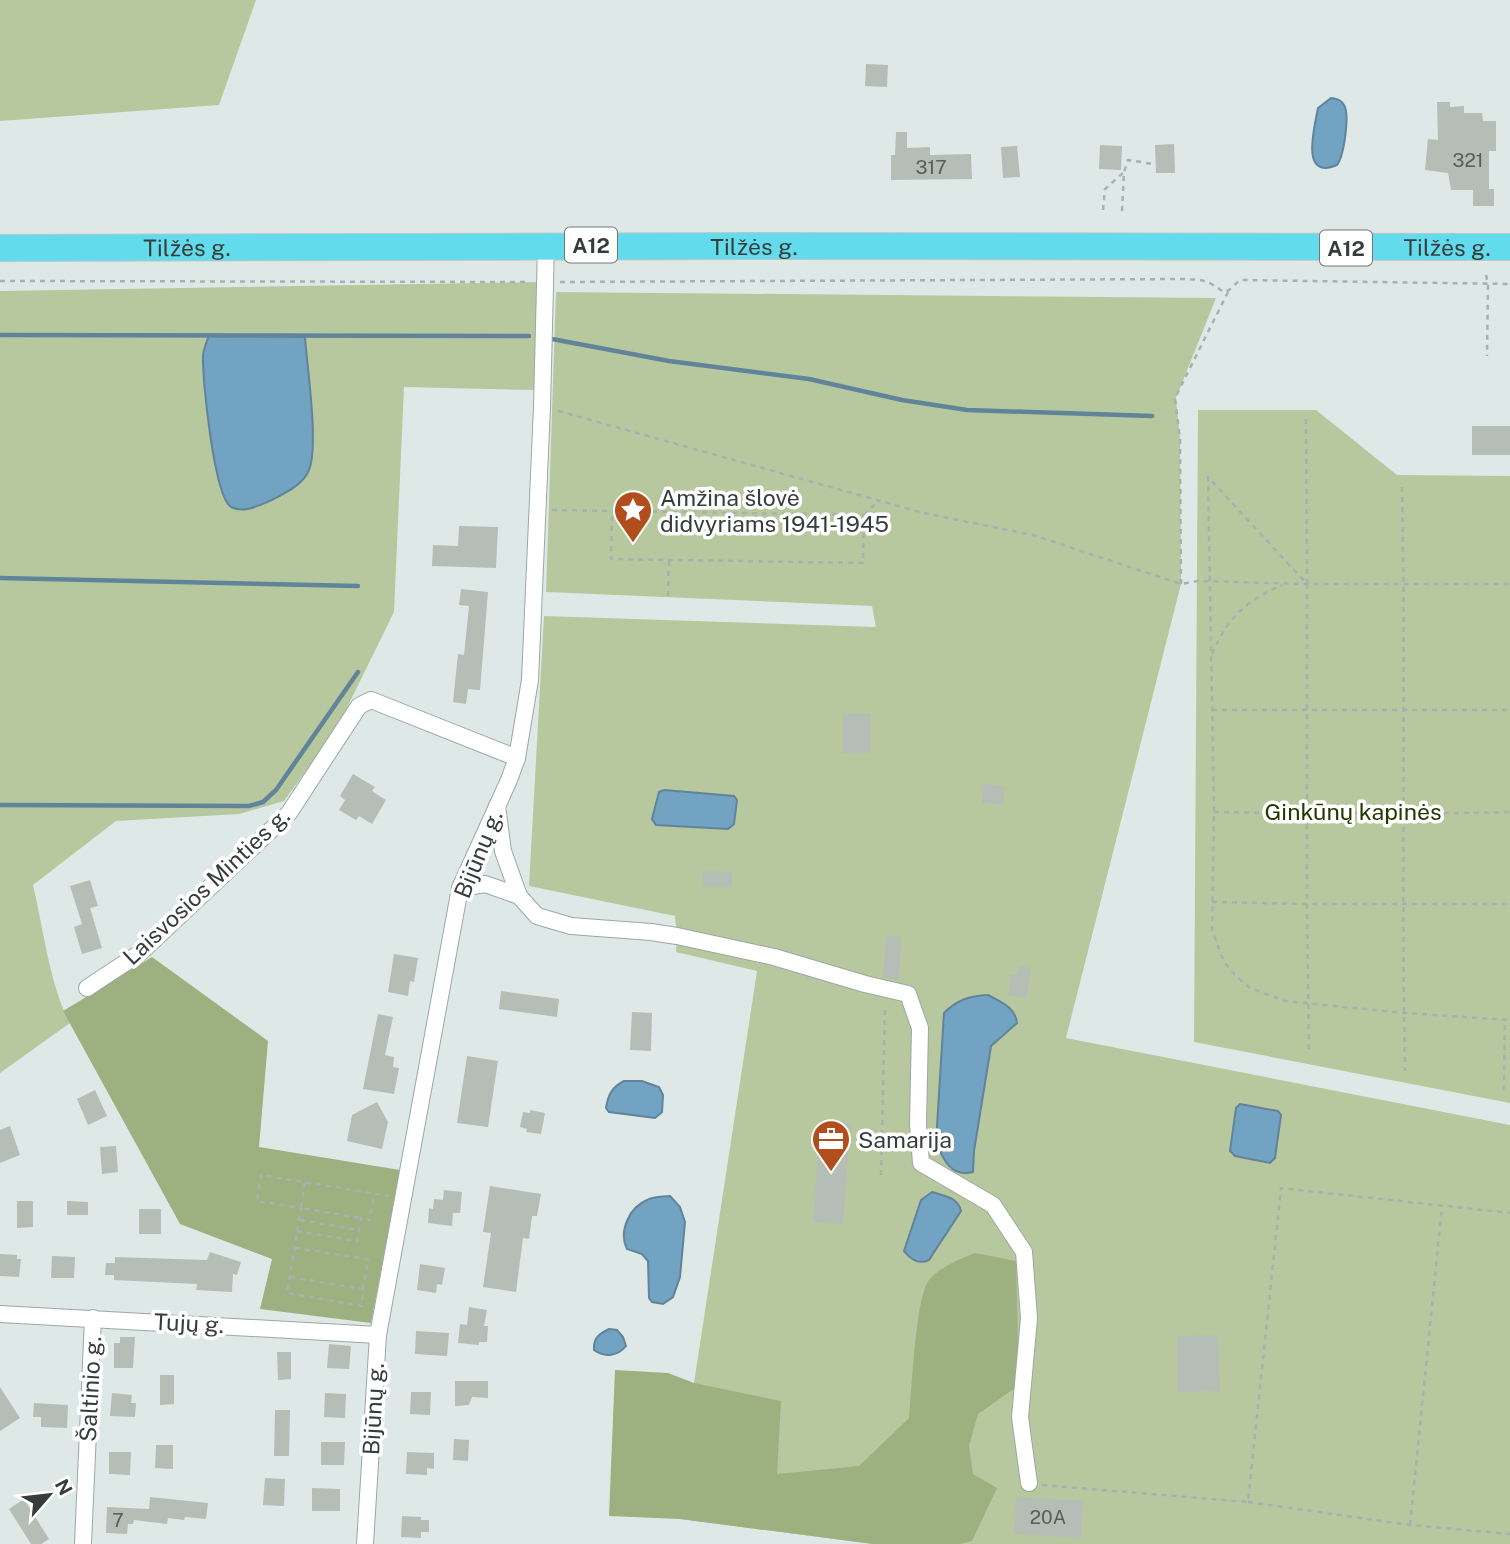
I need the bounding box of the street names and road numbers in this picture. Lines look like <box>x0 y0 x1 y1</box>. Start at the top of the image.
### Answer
road number: A12 <box>565 228 617 262</box>
road number: A12 <box>1320 230 1372 266</box>
street label: Tilžės g. <box>710 232 798 260</box>
street label: Tilžės g. <box>143 233 231 261</box>
street label: Tilžės g. <box>1403 233 1491 260</box>
street label: Laisvosios Minties g. <box>117 802 295 970</box>
street label: Bijūnų g. <box>448 806 508 902</box>
street label: Tujų g. <box>153 1308 225 1338</box>
street label: Šaltinio g. <box>74 1335 106 1443</box>
street label: Bijūnų g. <box>357 1362 389 1456</box>

